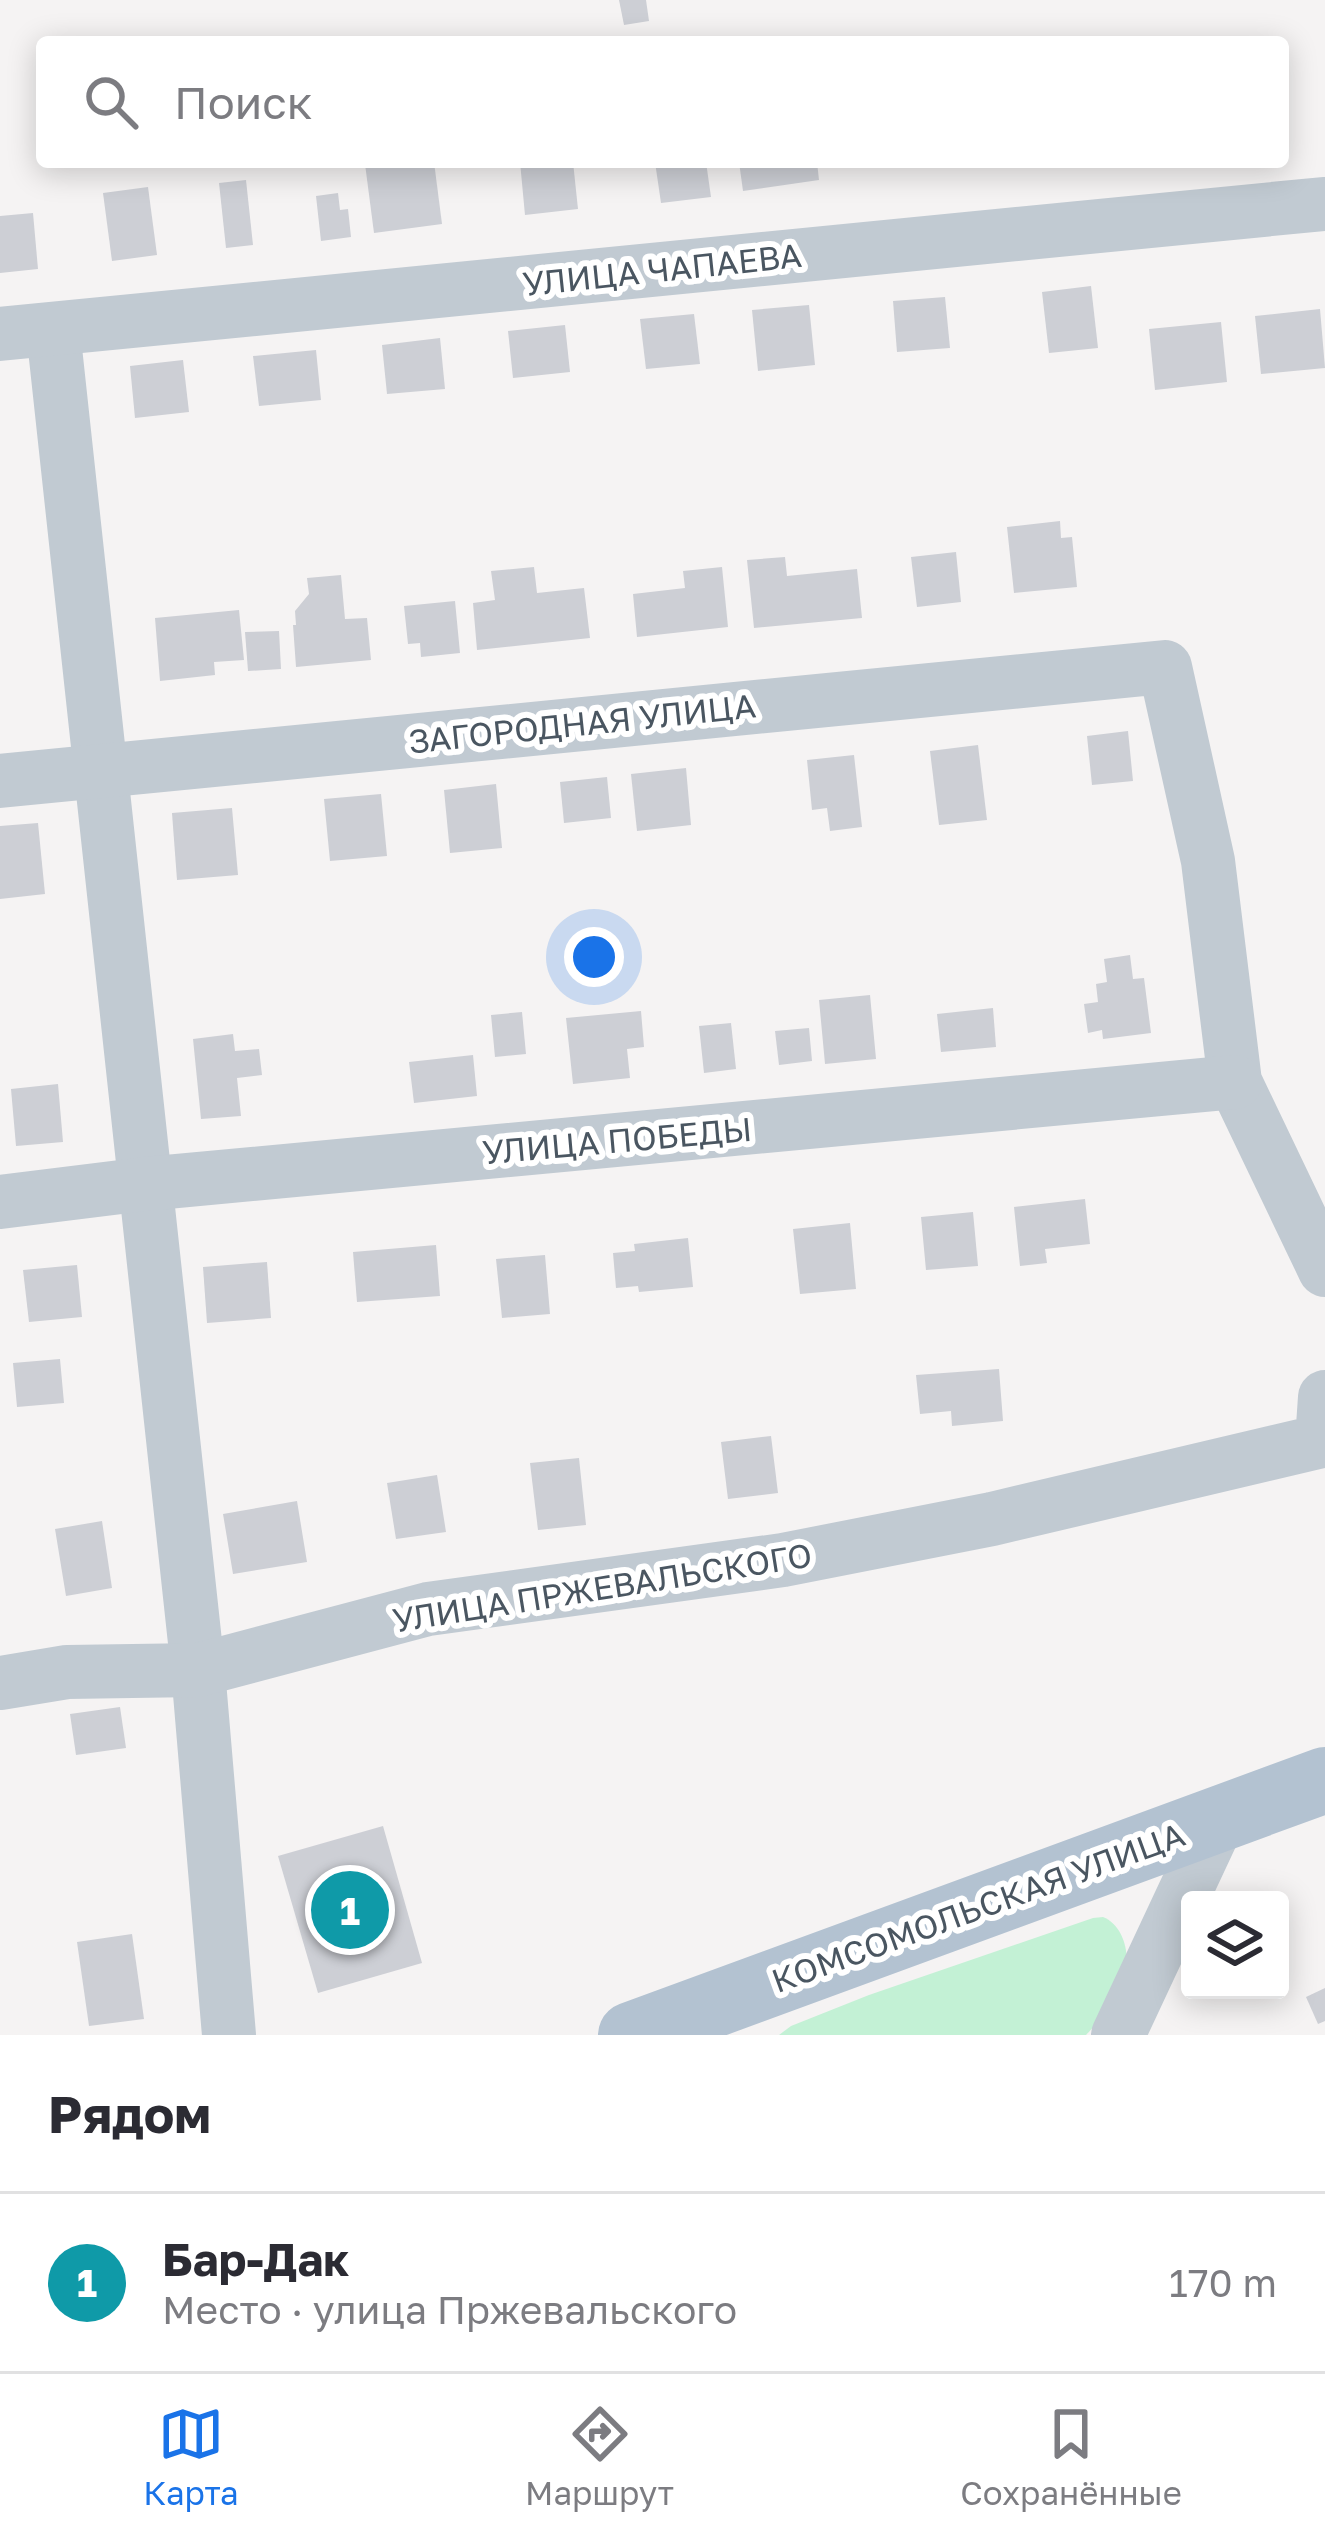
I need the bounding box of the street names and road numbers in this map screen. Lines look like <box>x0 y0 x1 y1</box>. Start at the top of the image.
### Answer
street label: УЛИЦА ЧАПАЕВА <box>521 235 803 303</box>
street label: ЗАГОРОДНАЯ УЛИЦА <box>406 685 758 761</box>
street label: УЛИЦА ПОБЕДЫ <box>481 1109 753 1171</box>
street label: УЛИЦА ПРЖЕВАЛЬСКОГО <box>390 1535 814 1639</box>
street label: КОМСОМОЛЬСКАЯ УЛИЦА <box>766 1814 1190 2000</box>

